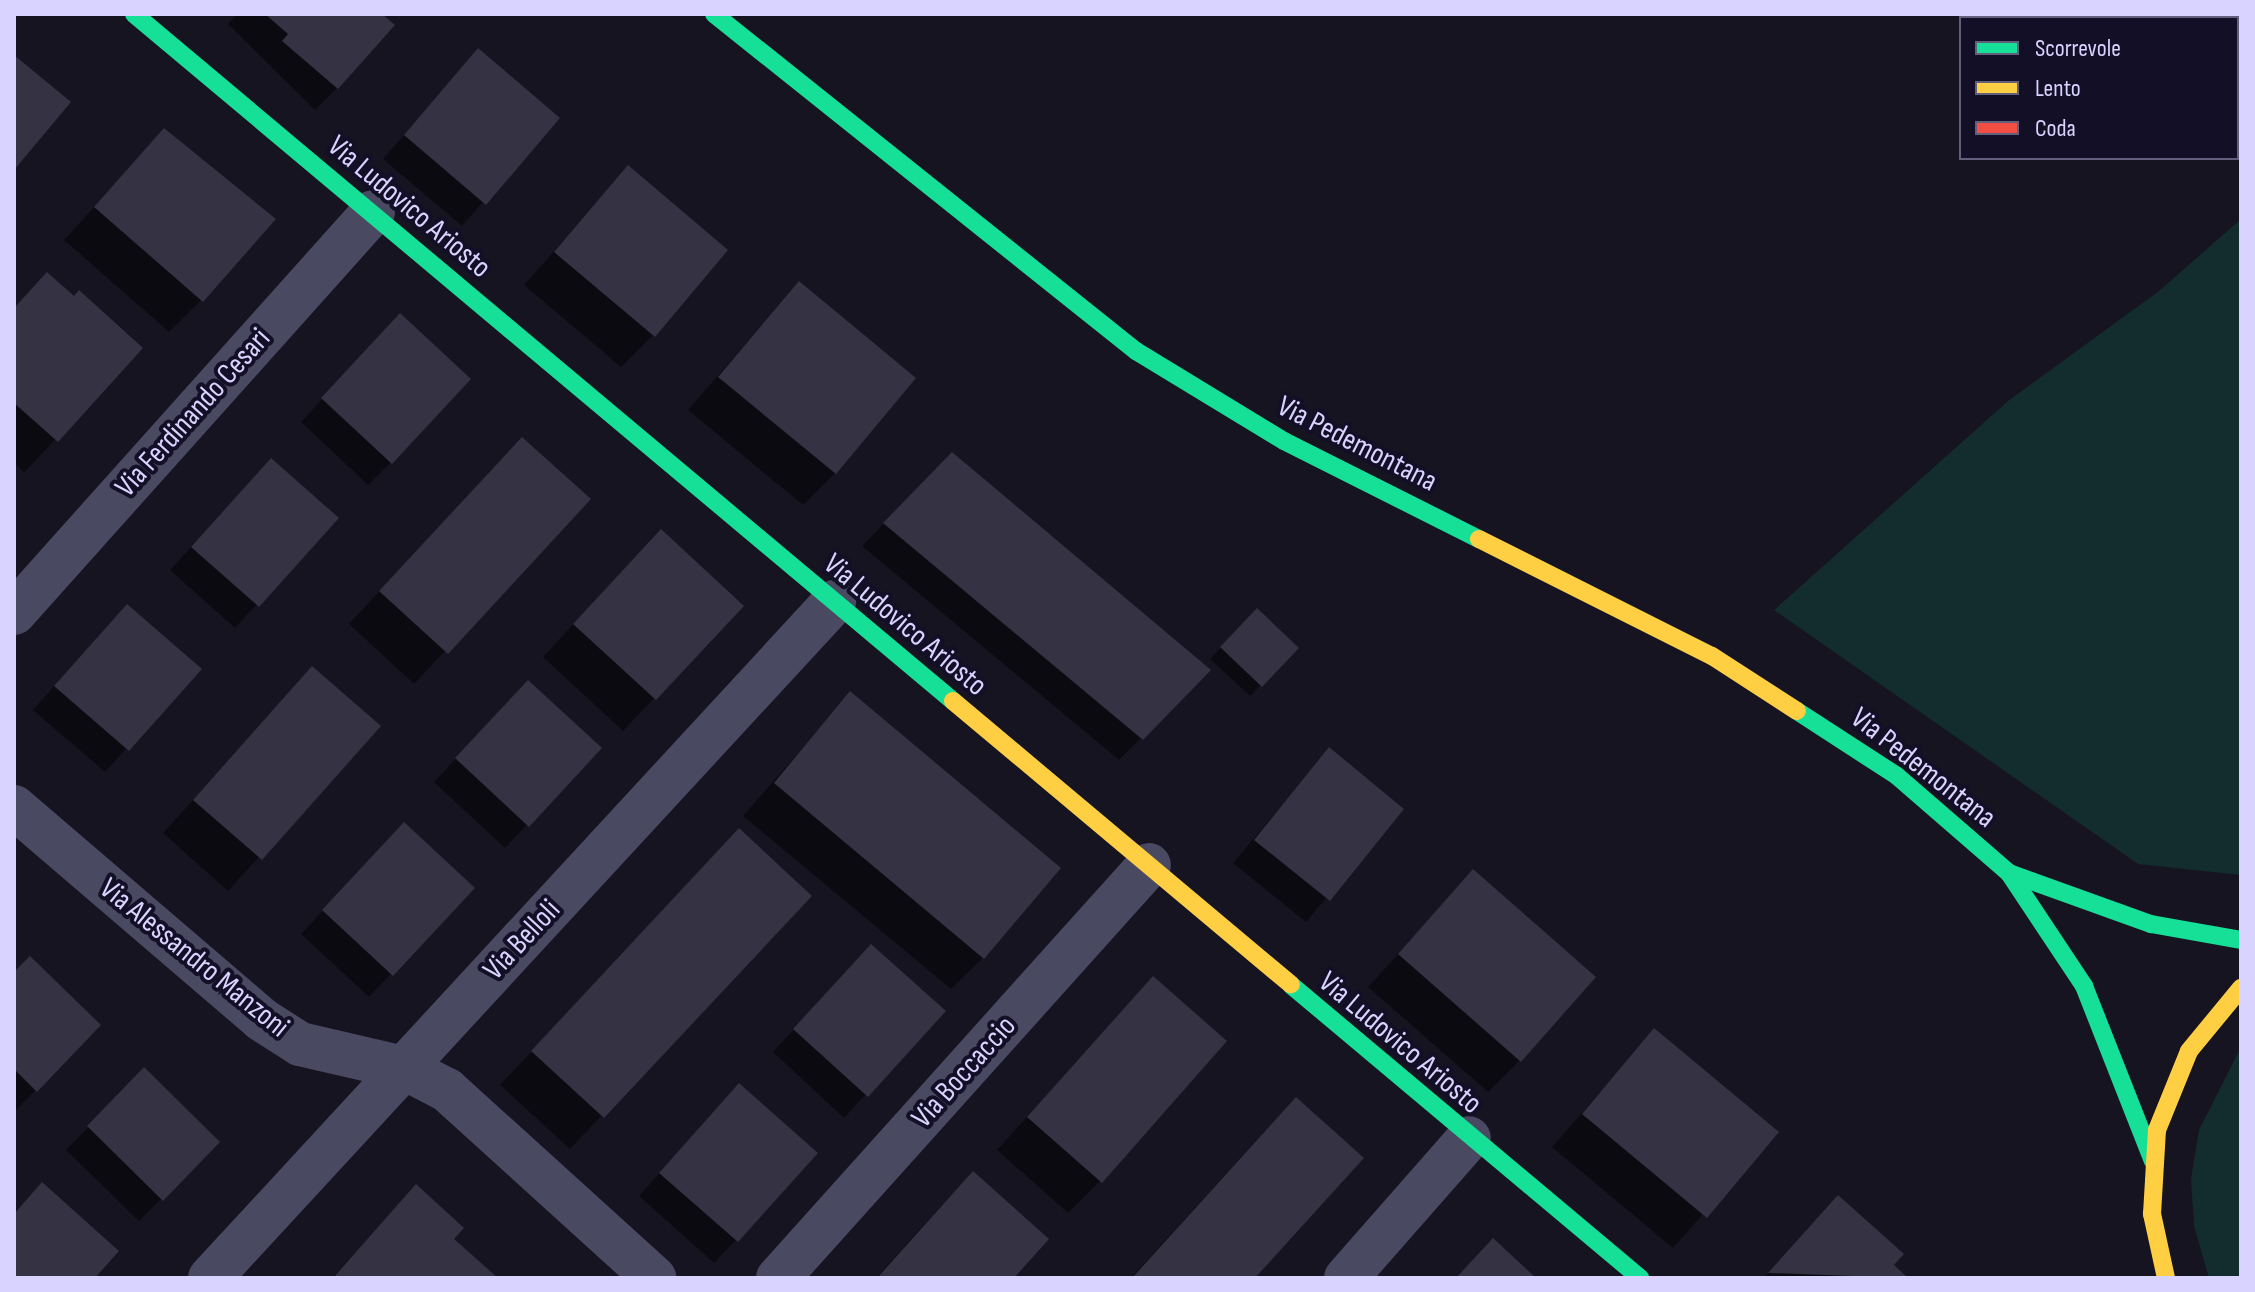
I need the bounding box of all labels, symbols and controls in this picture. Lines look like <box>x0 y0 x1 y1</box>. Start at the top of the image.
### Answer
legend <box>1959 16 2239 160</box>
text: Scorrevole <box>2035 34 2121 63</box>
text: Lento <box>2035 74 2081 103</box>
text: Coda <box>2035 114 2076 143</box>
street label: Via Ludovico Ariosto <box>320 128 498 286</box>
street label: Via Ferdinando Cesari <box>108 321 278 505</box>
street label: Via Pedemontana <box>1271 388 1443 500</box>
street label: Via Ludovico Ariosto <box>816 546 994 704</box>
street label: Via Pedemontana <box>1843 700 2003 836</box>
street label: Via Alessandro Manzoni <box>92 871 296 1045</box>
street label: Via Belloli <box>476 893 568 987</box>
street label: Via Ludovico Ariosto <box>1311 964 1489 1122</box>
street label: Via Boccaccio <box>904 1009 1024 1135</box>

